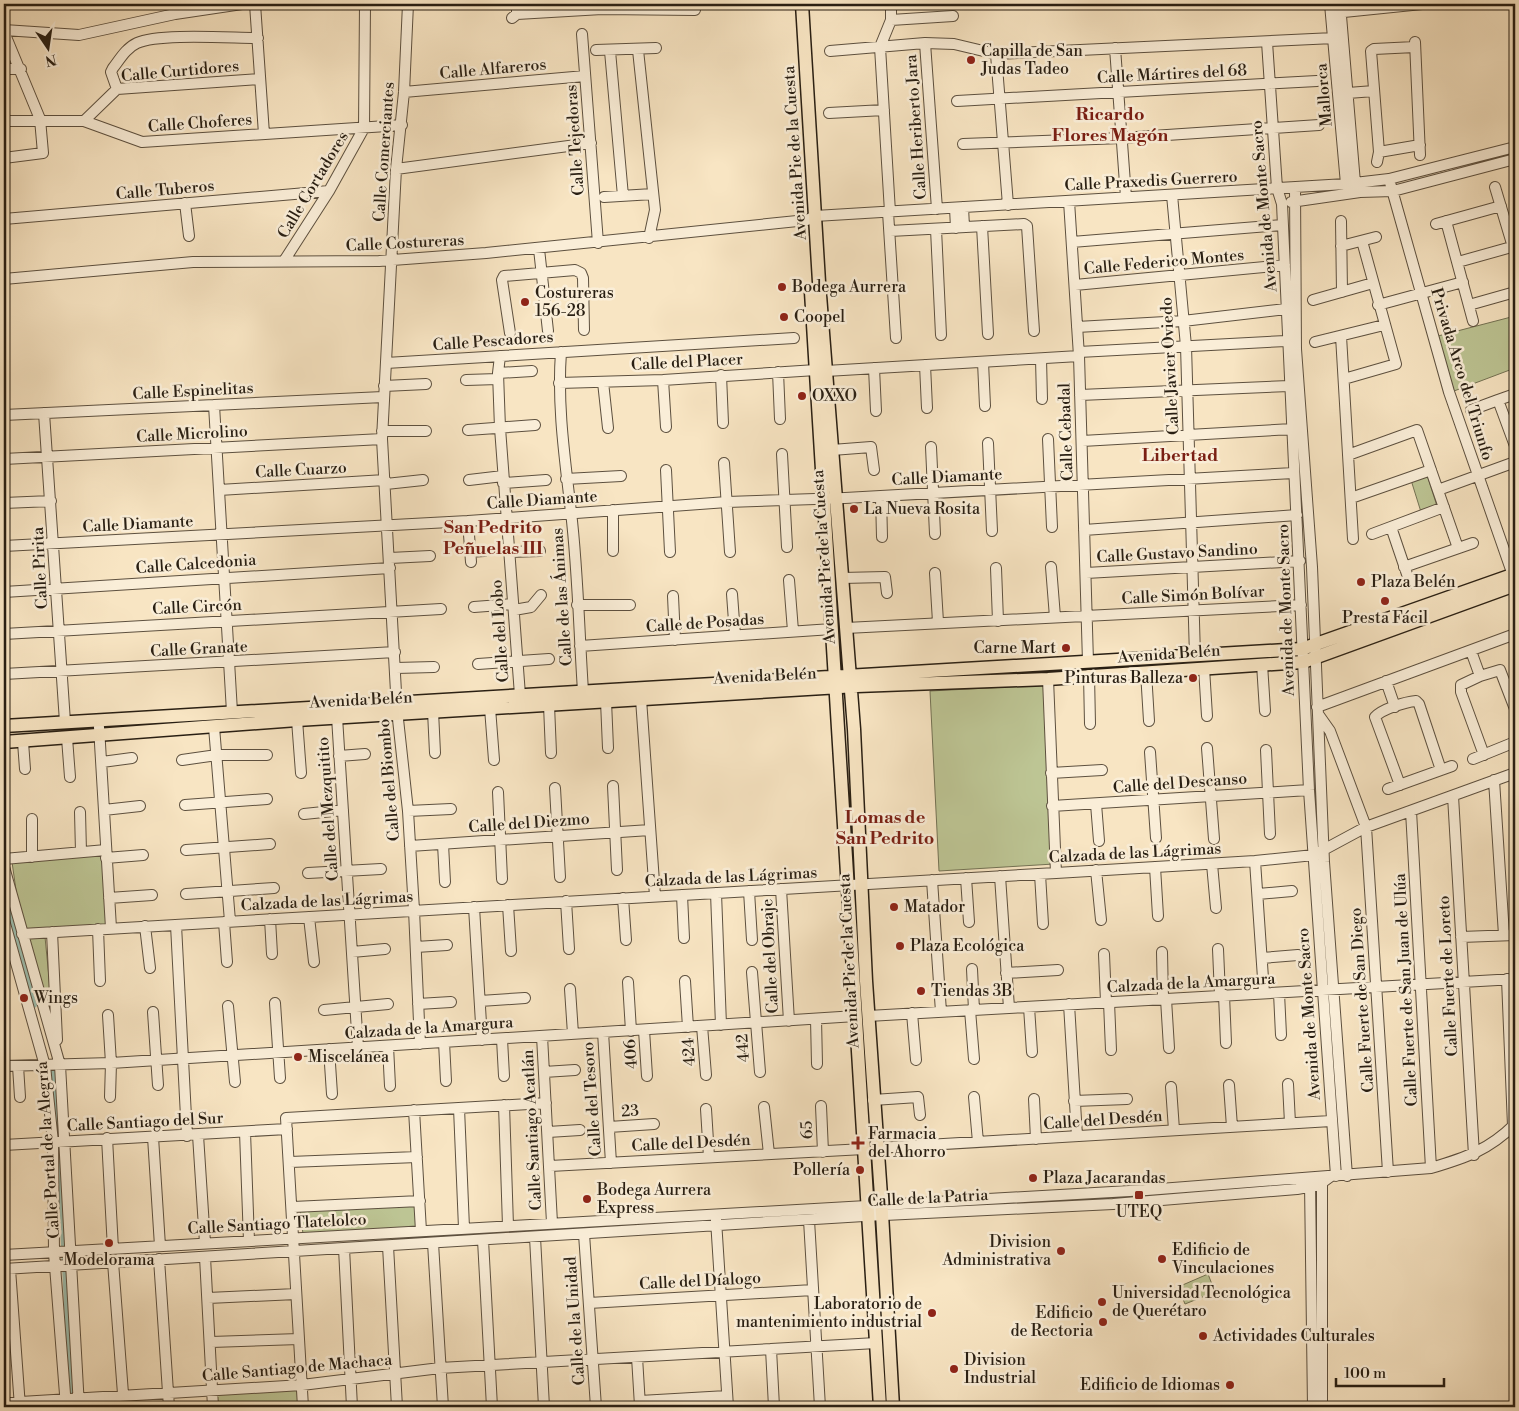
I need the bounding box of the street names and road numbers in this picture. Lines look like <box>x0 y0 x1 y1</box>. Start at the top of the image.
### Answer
street label: Calle Heriberto Jara <box>901 53 931 200</box>
street label: Calle Alfareros <box>439 54 547 84</box>
street label: Calle Curtidores <box>120 56 240 86</box>
street label: Calle Mártires del 68 <box>1096 60 1248 88</box>
street label: Mallorca <box>1311 62 1337 128</box>
street label: Avenida Pie de la Cuesta <box>779 64 811 242</box>
street label: Calle Comerciantes <box>369 81 399 223</box>
street label: Calle Tejedoras <box>561 84 589 196</box>
street label: Calle Choferes <box>147 109 253 137</box>
street label: Avenida de Monte Sacro <box>1247 119 1282 294</box>
street label: Calle Cortadores <box>273 128 353 242</box>
street label: Calle Praxedis Guerrero <box>1064 166 1238 196</box>
street label: Calle Tuberos <box>115 176 215 204</box>
street label: Calle Costureras <box>345 230 465 256</box>
street label: Calle Federico Montes <box>1083 245 1245 279</box>
street label: Privada Arco del Triunfo <box>1426 285 1498 463</box>
street label: Calle Javier Oviedo <box>1156 296 1184 436</box>
street label: Calle Pescadores <box>432 327 554 355</box>
street label: Calle del Placer <box>631 349 744 375</box>
street label: Calle Espinelitas <box>132 378 254 404</box>
street label: Calle Cebadal <box>1054 382 1078 481</box>
street label: Calle Microlino <box>136 421 248 447</box>
street label: Calle Cuarzo <box>255 458 347 482</box>
street label: Calle Diamante <box>891 464 1003 490</box>
street label: Avenida Pie de la Cuesta <box>808 468 840 646</box>
street label: Calle Diamante <box>486 486 598 514</box>
street label: Calle Diamante <box>82 511 194 537</box>
street label: Avenida de Monte Sacro <box>1273 523 1299 698</box>
street label: Calle Pirita <box>28 525 52 610</box>
street label: Calle de las Ánimas <box>545 527 577 667</box>
street label: Calle Gustavo Sandino <box>1096 539 1258 567</box>
street label: Calle Calcedonia <box>135 550 258 578</box>
street label: Calle del Lobo <box>486 579 514 683</box>
street label: Calle Simón Bolívar <box>1121 581 1265 609</box>
street label: Calle Circón <box>152 595 243 619</box>
street label: Calle de Posadas <box>645 609 765 637</box>
street label: Calle Granate <box>150 636 248 662</box>
street label: Avenida Belén <box>1116 640 1222 668</box>
street label: Avenida Belén <box>712 663 817 689</box>
street label: Avenida Belén <box>308 687 413 713</box>
street label: Calle del Biombo <box>374 718 404 842</box>
street label: Calle del Mezquitito <box>313 736 343 882</box>
street label: Calle del Descanso <box>1112 768 1248 798</box>
street label: Calle del Diezmo <box>468 809 590 837</box>
street label: Calzada de las Lágrimas <box>1048 838 1222 868</box>
street label: Calzada de las Lágrimas <box>644 862 818 892</box>
street label: Avenida Pie de la Cuesta <box>834 872 864 1050</box>
street label: Calle Fuerte de San Juan de Ulúa <box>1390 872 1422 1107</box>
street label: Calzada de las Lágrimas <box>240 886 414 916</box>
street label: Calle Fuerte de Loreto <box>1434 895 1462 1057</box>
street label: Calle del Obraje <box>757 898 783 1014</box>
street label: Calle Fuerte de San Diego <box>1346 907 1378 1093</box>
street label: Avenida de Monte Sacro <box>1293 927 1325 1102</box>
street label: Calzada de la Amargura <box>1106 969 1277 997</box>
street label: Calzada de la Amargura <box>344 1012 515 1044</box>
street label: 442 <box>732 1033 754 1063</box>
street label: 424 <box>678 1037 700 1067</box>
street label: 406 <box>620 1038 642 1070</box>
street label: Calle del Tesoro <box>578 1041 606 1157</box>
street label: Calle Santiago Acatlán <box>518 1048 546 1211</box>
street label: Calle Portal de la Alegría <box>32 1060 64 1239</box>
street label: 23 <box>620 1100 640 1122</box>
street label: Calle del Desdén <box>1043 1106 1164 1134</box>
street label: Calle Santiago del Sur <box>66 1108 224 1136</box>
street label: 65 <box>797 1120 817 1140</box>
street label: Calle del Desdén <box>631 1130 752 1156</box>
street label: Calle de la Patria <box>867 1185 990 1211</box>
street label: Calle Santiago Tlatelolco <box>187 1209 367 1239</box>
street label: Calle de la Unidad <box>561 1256 589 1386</box>
street label: Calle del Díalogo <box>639 1268 761 1294</box>
street label: Calle Santiago de Machaca <box>201 1350 394 1386</box>

